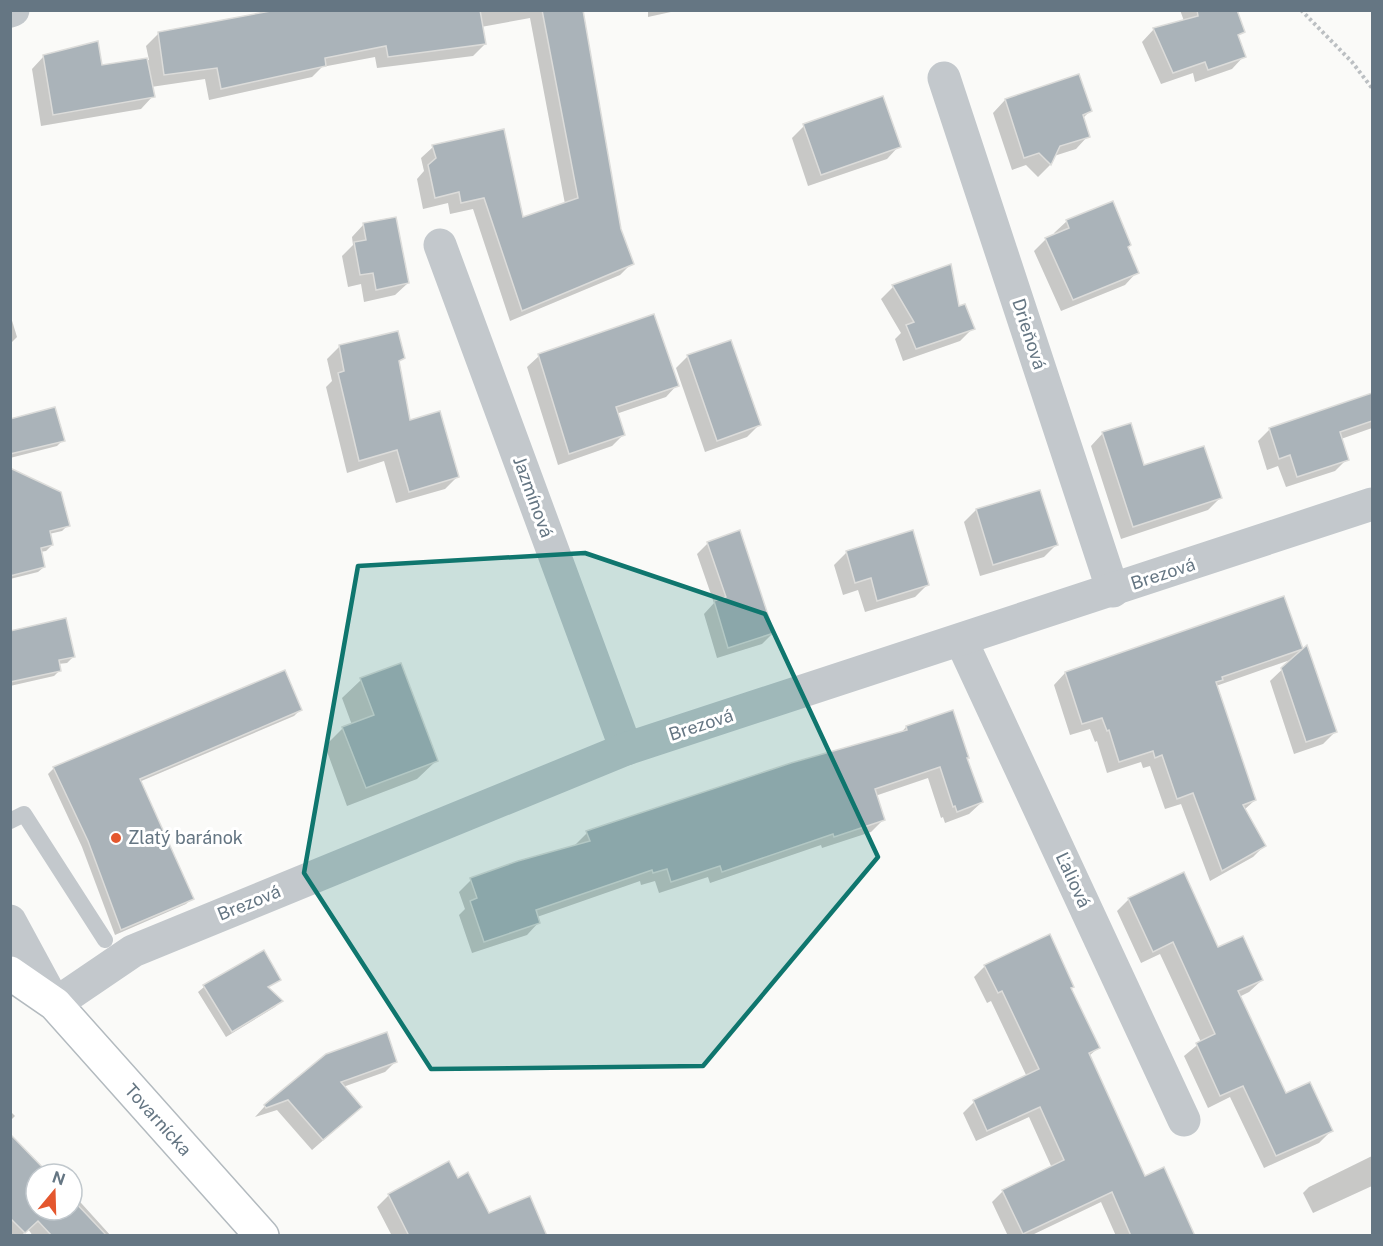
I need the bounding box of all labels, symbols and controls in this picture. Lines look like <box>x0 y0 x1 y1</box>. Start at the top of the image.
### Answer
street label: Drieňová <box>1008 296 1051 372</box>
street label: Jazmínová <box>509 453 558 540</box>
street label: Brezová <box>1128 553 1198 594</box>
street label: Brezová <box>666 704 736 745</box>
place label: Zlatý baránok <box>128 827 243 848</box>
marker: Zlatý baránok <box>109 831 123 845</box>
street label: Ľaliová <box>1052 849 1095 911</box>
street label: Brezová <box>214 880 284 925</box>
street label: Tovarnícka <box>121 1079 196 1160</box>
north arrow <box>24 1162 84 1222</box>
text: N <box>50 1167 68 1189</box>

